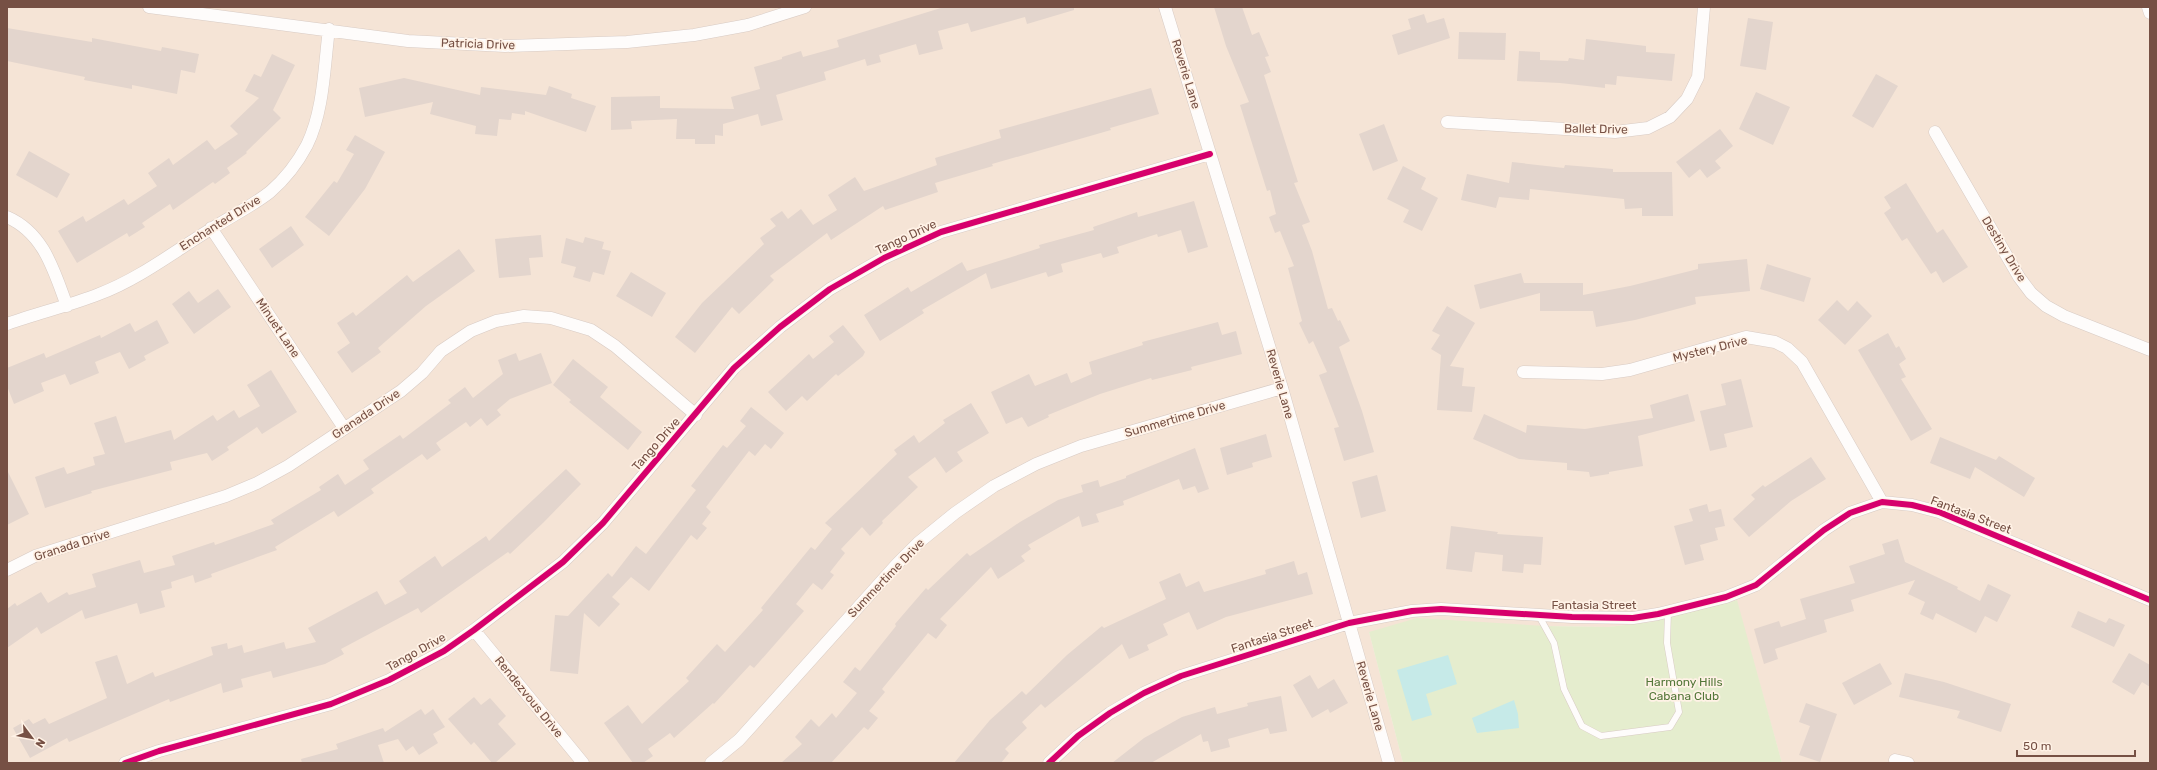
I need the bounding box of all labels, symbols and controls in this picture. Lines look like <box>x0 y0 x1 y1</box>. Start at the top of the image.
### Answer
street label: Patricia Drive <box>441 36 516 52</box>
street label: Reverie Lane <box>1169 38 1203 111</box>
street label: Ballet Drive <box>1564 121 1628 137</box>
street label: Enchanted Drive <box>177 192 263 253</box>
street label: Destiny Drive <box>1979 214 2029 285</box>
street label: Tango Drive <box>873 217 939 257</box>
street label: Minuet Lane <box>253 296 303 361</box>
street label: Mystery Drive <box>1671 333 1749 365</box>
street label: Reverie Lane <box>1263 347 1297 421</box>
street label: Granada Drive <box>329 386 403 442</box>
street label: Summertime Drive <box>1123 398 1227 440</box>
street label: Tango Drive <box>629 414 683 473</box>
street label: Fantasia Street <box>1929 493 2014 537</box>
street label: Granada Drive <box>32 526 112 564</box>
street label: Summertime Drive <box>845 535 927 620</box>
street label: Fantasia Street <box>1551 598 1637 612</box>
street label: Fantasia Street <box>1229 616 1315 656</box>
street label: Tango Drive <box>384 630 448 674</box>
street label: Rendezvous Drive <box>492 654 566 741</box>
street label: Reverie Lane <box>1353 659 1387 733</box>
park label: Harmony Hills Cabana Club <box>1645 675 1723 703</box>
north arrow <box>12 718 52 758</box>
scale bar <box>2017 732 2135 758</box>
text: N <box>32 736 48 750</box>
text: 50 m <box>2023 739 2051 753</box>

